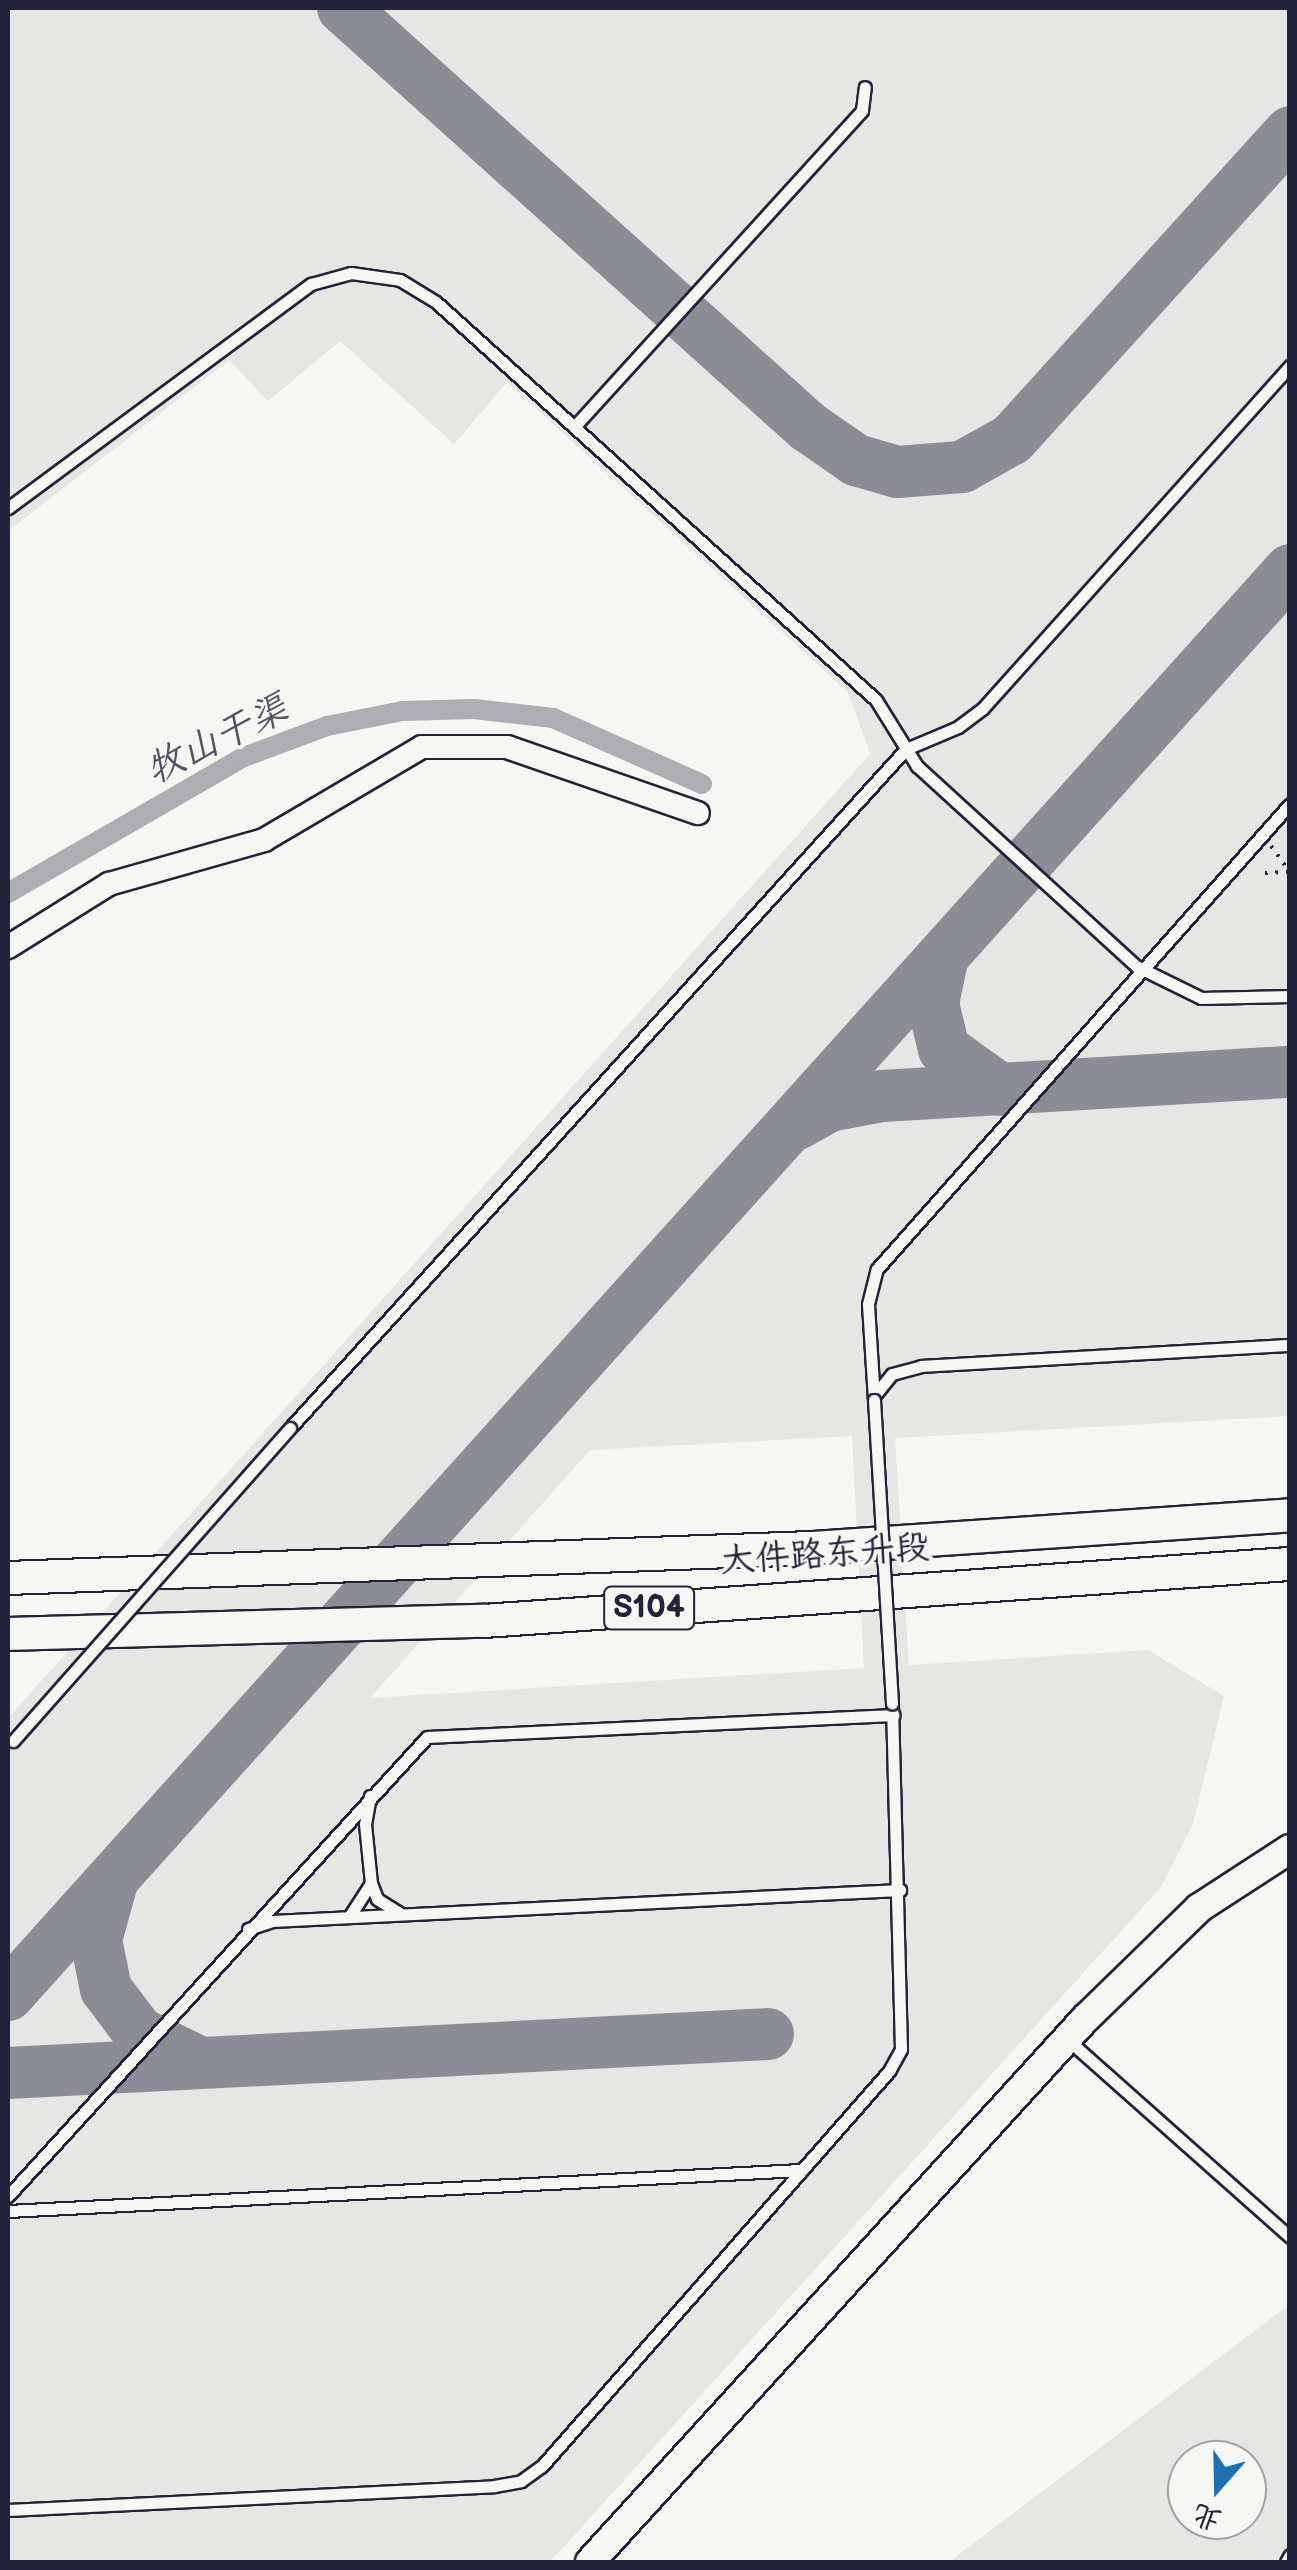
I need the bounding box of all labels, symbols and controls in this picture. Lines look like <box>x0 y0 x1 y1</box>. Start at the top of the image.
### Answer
water label: 牧山干渠 <box>139 686 295 794</box>
street label: 大件路东升段 <box>719 1527 931 1583</box>
road number: S104 <box>602 1581 696 1635</box>
north arrow <box>1167 2440 1267 2540</box>
text: 北 <box>1188 2496 1226 2537</box>

